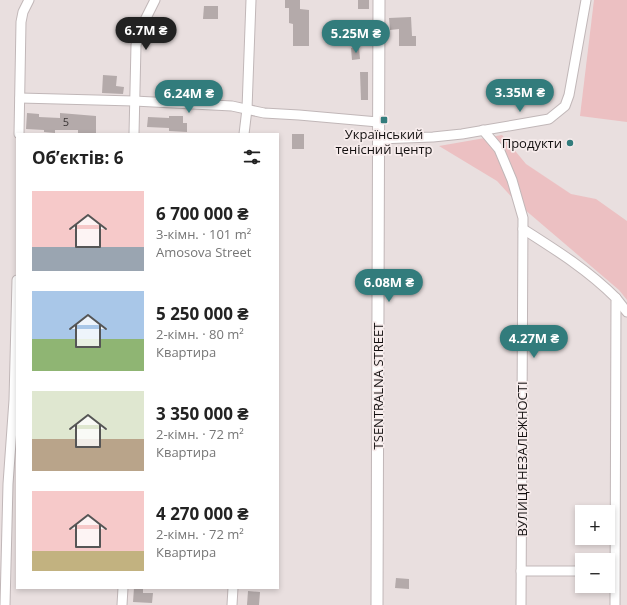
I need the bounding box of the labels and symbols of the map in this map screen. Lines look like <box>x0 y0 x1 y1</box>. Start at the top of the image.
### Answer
pin: 6.7M ₴ <box>113 17 179 51</box>
pin: 5.25M ₴ <box>319 20 393 54</box>
pin: 3.35M ₴ <box>483 79 557 113</box>
pin: 6.24M ₴ <box>152 80 226 114</box>
house number: 5 <box>63 114 69 129</box>
marker: Український тенісний центр <box>379 115 389 125</box>
place label: Український тенісний центр <box>335 125 433 158</box>
place label: Продукти <box>502 134 562 152</box>
marker: Продукти <box>565 138 575 148</box>
pin: 6.08M ₴ <box>352 269 426 303</box>
street label: TSENTRALNA STREET <box>369 322 387 449</box>
pin: 4.27M ₴ <box>497 325 571 359</box>
street label: ВУЛИЦЯ НЕЗАЛЕЖНОСТІ <box>513 381 531 537</box>

